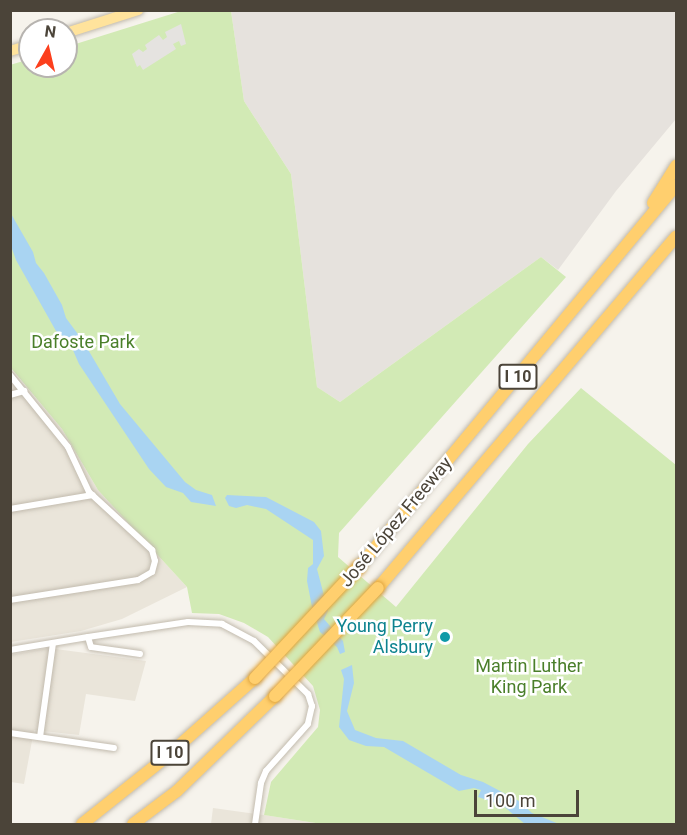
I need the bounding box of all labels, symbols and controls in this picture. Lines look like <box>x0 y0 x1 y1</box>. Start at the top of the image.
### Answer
north arrow <box>18 18 78 78</box>
text: N <box>43 21 57 42</box>
park label: Dafoste Park <box>31 331 135 353</box>
road number: I 10 <box>497 364 539 390</box>
street label: José López Freeway <box>335 453 457 591</box>
place label: Young Perry Alsbury <box>336 616 433 658</box>
marker: Young Perry Alsbury <box>438 630 452 644</box>
park label: Martin Luther King Park <box>475 656 583 698</box>
road number: I 10 <box>149 740 191 766</box>
scale bar <box>477 778 582 816</box>
text: 100 m <box>485 790 536 811</box>

